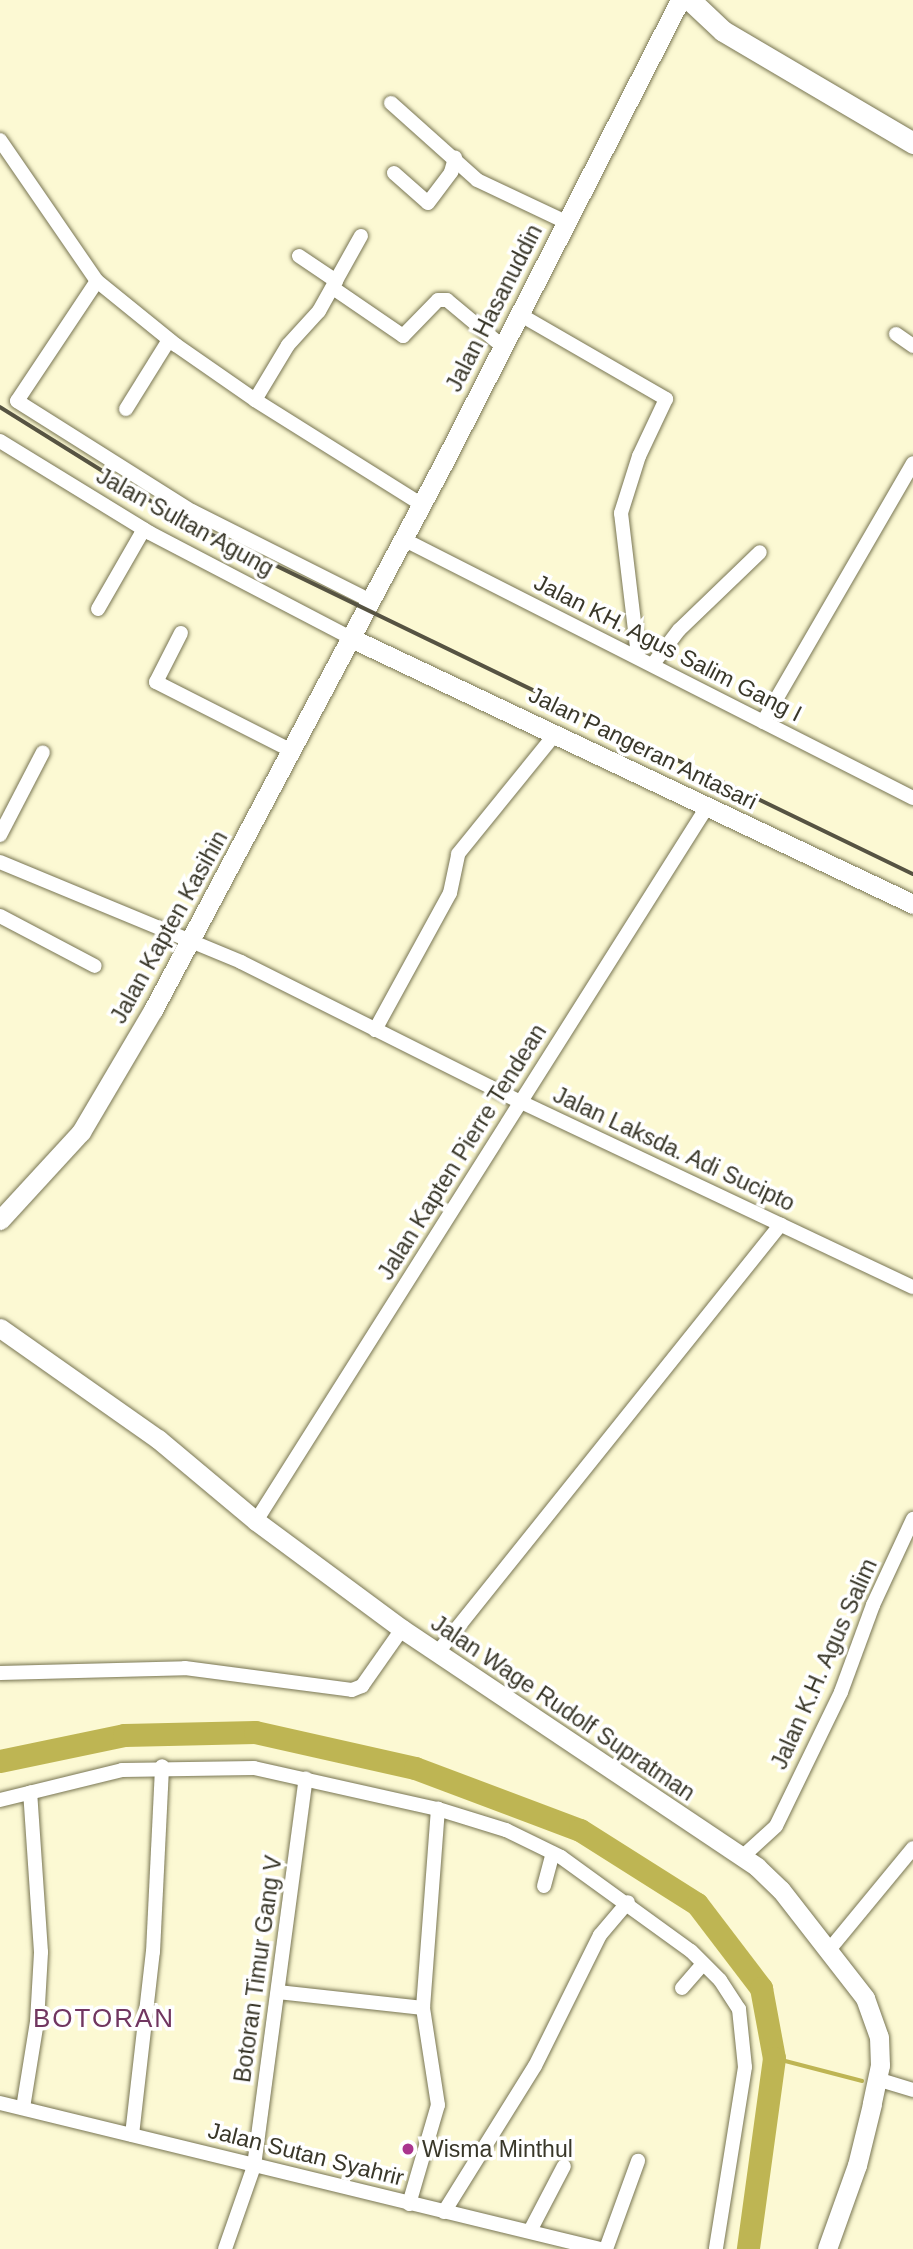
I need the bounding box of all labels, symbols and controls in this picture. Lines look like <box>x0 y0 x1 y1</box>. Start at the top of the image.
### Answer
street label: Jalan Hasanuddin <box>440 220 548 396</box>
street label: Jalan Sultan Agung <box>91 462 279 582</box>
street label: Jalan KH. Agus Salim Gang I <box>529 568 807 728</box>
street label: Jalan Pangeran Antasari <box>524 680 762 816</box>
street label: Jalan Kapten Kasihin <box>105 826 233 1028</box>
street label: Jalan Kapten Pierre Tendean <box>372 1019 552 1285</box>
street label: Jalan Laksda. Adi Sucipto <box>548 1081 800 1217</box>
street label: Jalan K.H. Agus Salim <box>765 1554 883 1774</box>
street label: Jalan Wage Rudolf Supratman <box>426 1609 700 1807</box>
street label: Botoran Timur Gang V <box>228 1854 288 2084</box>
district label: BOTORAN <box>34 2003 174 2035</box>
street label: Jalan Sutan Syahrir <box>205 2116 407 2192</box>
place label: Wisma Minthul <box>422 2135 573 2163</box>
marker: Wisma Minthul <box>400 2141 416 2157</box>

